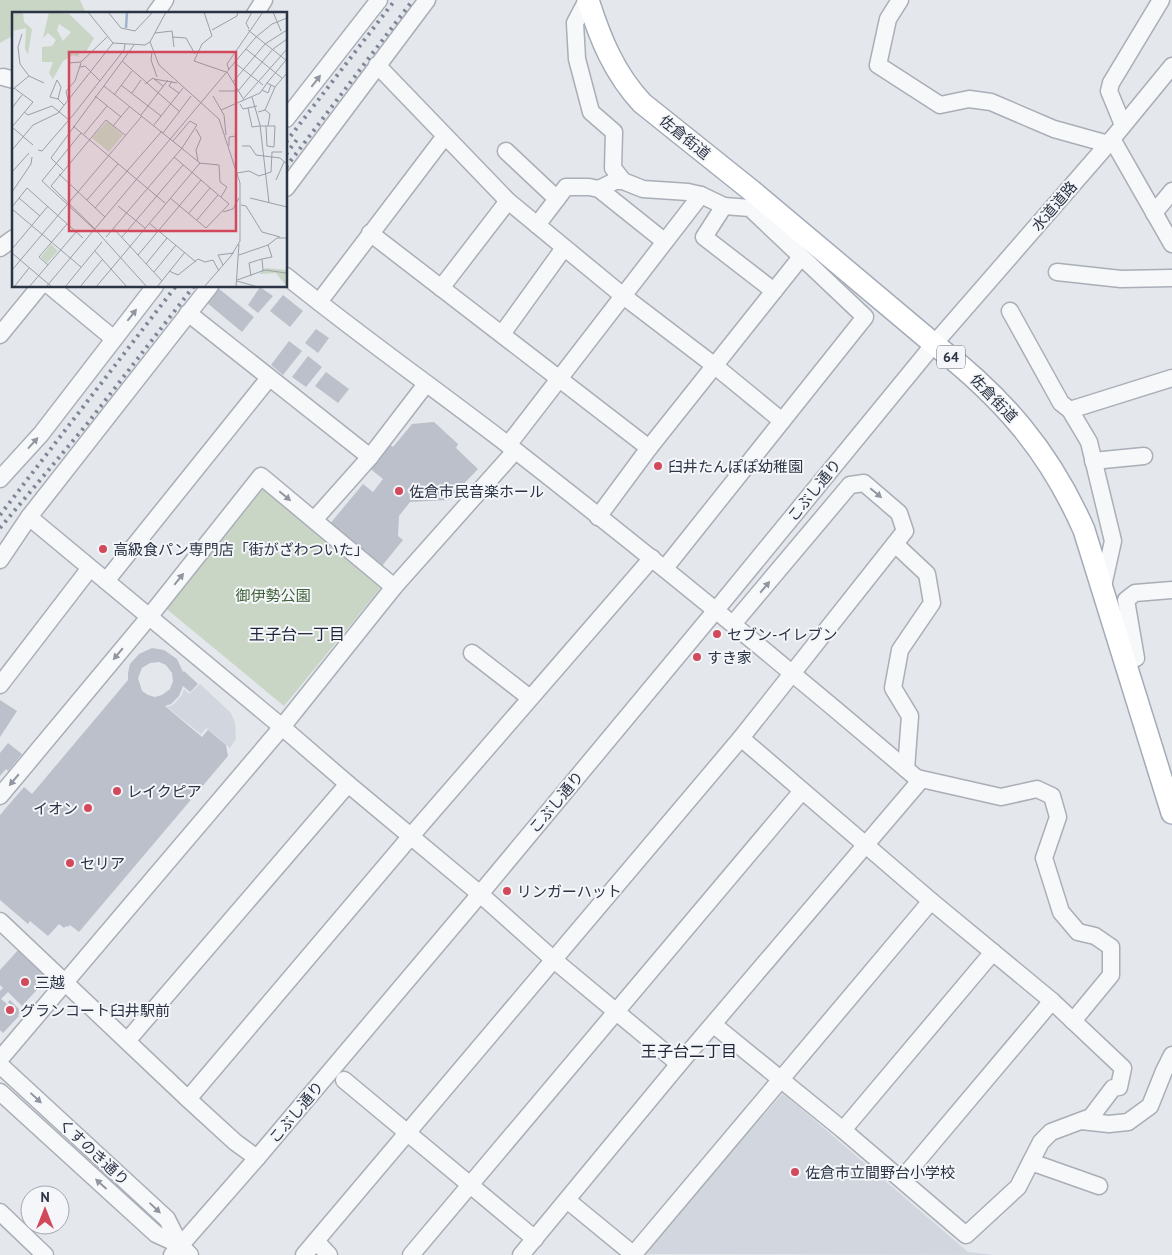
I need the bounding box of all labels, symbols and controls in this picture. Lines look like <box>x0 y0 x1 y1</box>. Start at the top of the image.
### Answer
inset map <box>12 12 288 288</box>
one-way arrow <box>311 75 322 88</box>
street label: 佐倉街道 <box>656 111 714 163</box>
street label: 水道道路 <box>1027 177 1081 235</box>
one-way arrow <box>127 309 138 322</box>
road number: 64 <box>937 346 965 368</box>
street label: 佐倉街道 <box>966 370 1022 426</box>
one-way arrow <box>27 438 39 450</box>
street label: こぶし通り <box>783 455 845 525</box>
place label: 臼井たんぽぽ幼稚園 <box>668 457 803 476</box>
marker: 臼井たんぽぽ幼稚園 <box>652 460 664 472</box>
place label: 佐倉市民音楽ホール <box>409 482 544 501</box>
marker: 佐倉市民音楽ホール <box>393 485 405 497</box>
one-way arrow <box>869 488 882 499</box>
one-way arrow <box>278 490 291 501</box>
place label: 高級食パン専門店「街がざわついた」 <box>113 540 369 559</box>
marker: 高級食パン専門店「街がざわついた」 <box>97 543 109 555</box>
one-way arrow <box>174 573 185 586</box>
one-way arrow <box>759 580 770 593</box>
park label: 御伊勢公園 <box>235 586 311 605</box>
district label: 王子台一丁目 <box>249 624 345 644</box>
place label: セブン-イレブン <box>727 625 837 644</box>
marker: セブン-イレブン <box>711 628 723 640</box>
one-way arrow <box>112 648 123 661</box>
place label: すき家 <box>707 648 752 667</box>
marker: すき家 <box>691 651 703 663</box>
street label: こぶし通り <box>525 767 587 837</box>
one-way arrow <box>8 773 19 786</box>
place label: レイクピア <box>127 782 202 801</box>
marker: レイクピア <box>111 785 123 797</box>
place label: イオン <box>33 799 78 818</box>
marker: イオン <box>82 802 94 814</box>
place label: セリア <box>80 854 125 873</box>
marker: セリア <box>64 857 76 869</box>
place label: リンガーハット <box>517 882 622 901</box>
marker: リンガーハット <box>501 885 513 897</box>
place label: 三越 <box>35 973 65 992</box>
marker: 三越 <box>19 976 31 988</box>
place label: グランコート臼井駅前 <box>20 1001 170 1020</box>
marker: グランコート臼井駅前 <box>4 1004 16 1016</box>
district label: 王子台二丁目 <box>641 1041 737 1061</box>
street label: こぶし通り <box>265 1077 327 1147</box>
one-way arrow <box>29 1092 41 1104</box>
street label: くすのき通り <box>55 1115 133 1189</box>
place label: 佐倉市立間野台小学校 <box>805 1163 955 1182</box>
marker: 佐倉市立間野台小学校 <box>789 1166 801 1178</box>
one-way arrow <box>95 1178 107 1190</box>
north arrow <box>20 1185 70 1235</box>
text: N <box>40 1188 50 1206</box>
one-way arrow <box>149 1202 161 1214</box>

